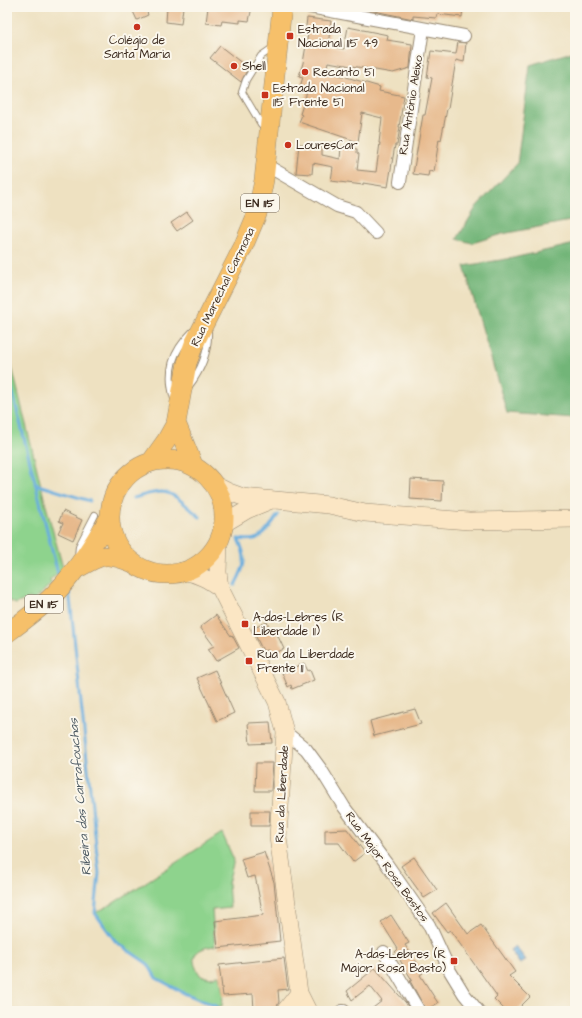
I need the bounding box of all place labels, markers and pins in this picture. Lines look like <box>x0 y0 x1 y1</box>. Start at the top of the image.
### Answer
place label: Estrada Nacional 115 49 <box>298 21 378 52</box>
marker: Colégio de Santa Maria <box>132 22 142 32</box>
marker: Estrada Nacional 115 49 <box>285 31 295 41</box>
place label: Colégio de Santa Maria <box>104 32 170 63</box>
place label: Shell <box>242 58 266 75</box>
marker: Shell <box>229 61 239 71</box>
place label: Recanto 51 <box>313 64 375 81</box>
marker: Recanto 51 <box>300 67 310 77</box>
place label: Estrada Nacional 115 Frente 51 <box>273 80 365 111</box>
marker: Estrada Nacional 115 Frente 51 <box>260 90 270 100</box>
place label: LouresCar <box>296 137 358 154</box>
marker: LouresCar <box>283 140 293 150</box>
place label: A-das-Lebres (R Liberdade 11) <box>253 609 344 640</box>
marker: A-das-Lebres (R Liberdade 11) <box>240 619 250 629</box>
place label: Rua da Liberdade Frente 11 <box>257 646 355 677</box>
marker: Rua da Liberdade Frente 11 <box>244 656 254 666</box>
place label: A-das-Lebres (R Major Rosa Basto) <box>341 946 446 977</box>
marker: A-das-Lebres (R Major Rosa Basto) <box>449 956 459 966</box>

